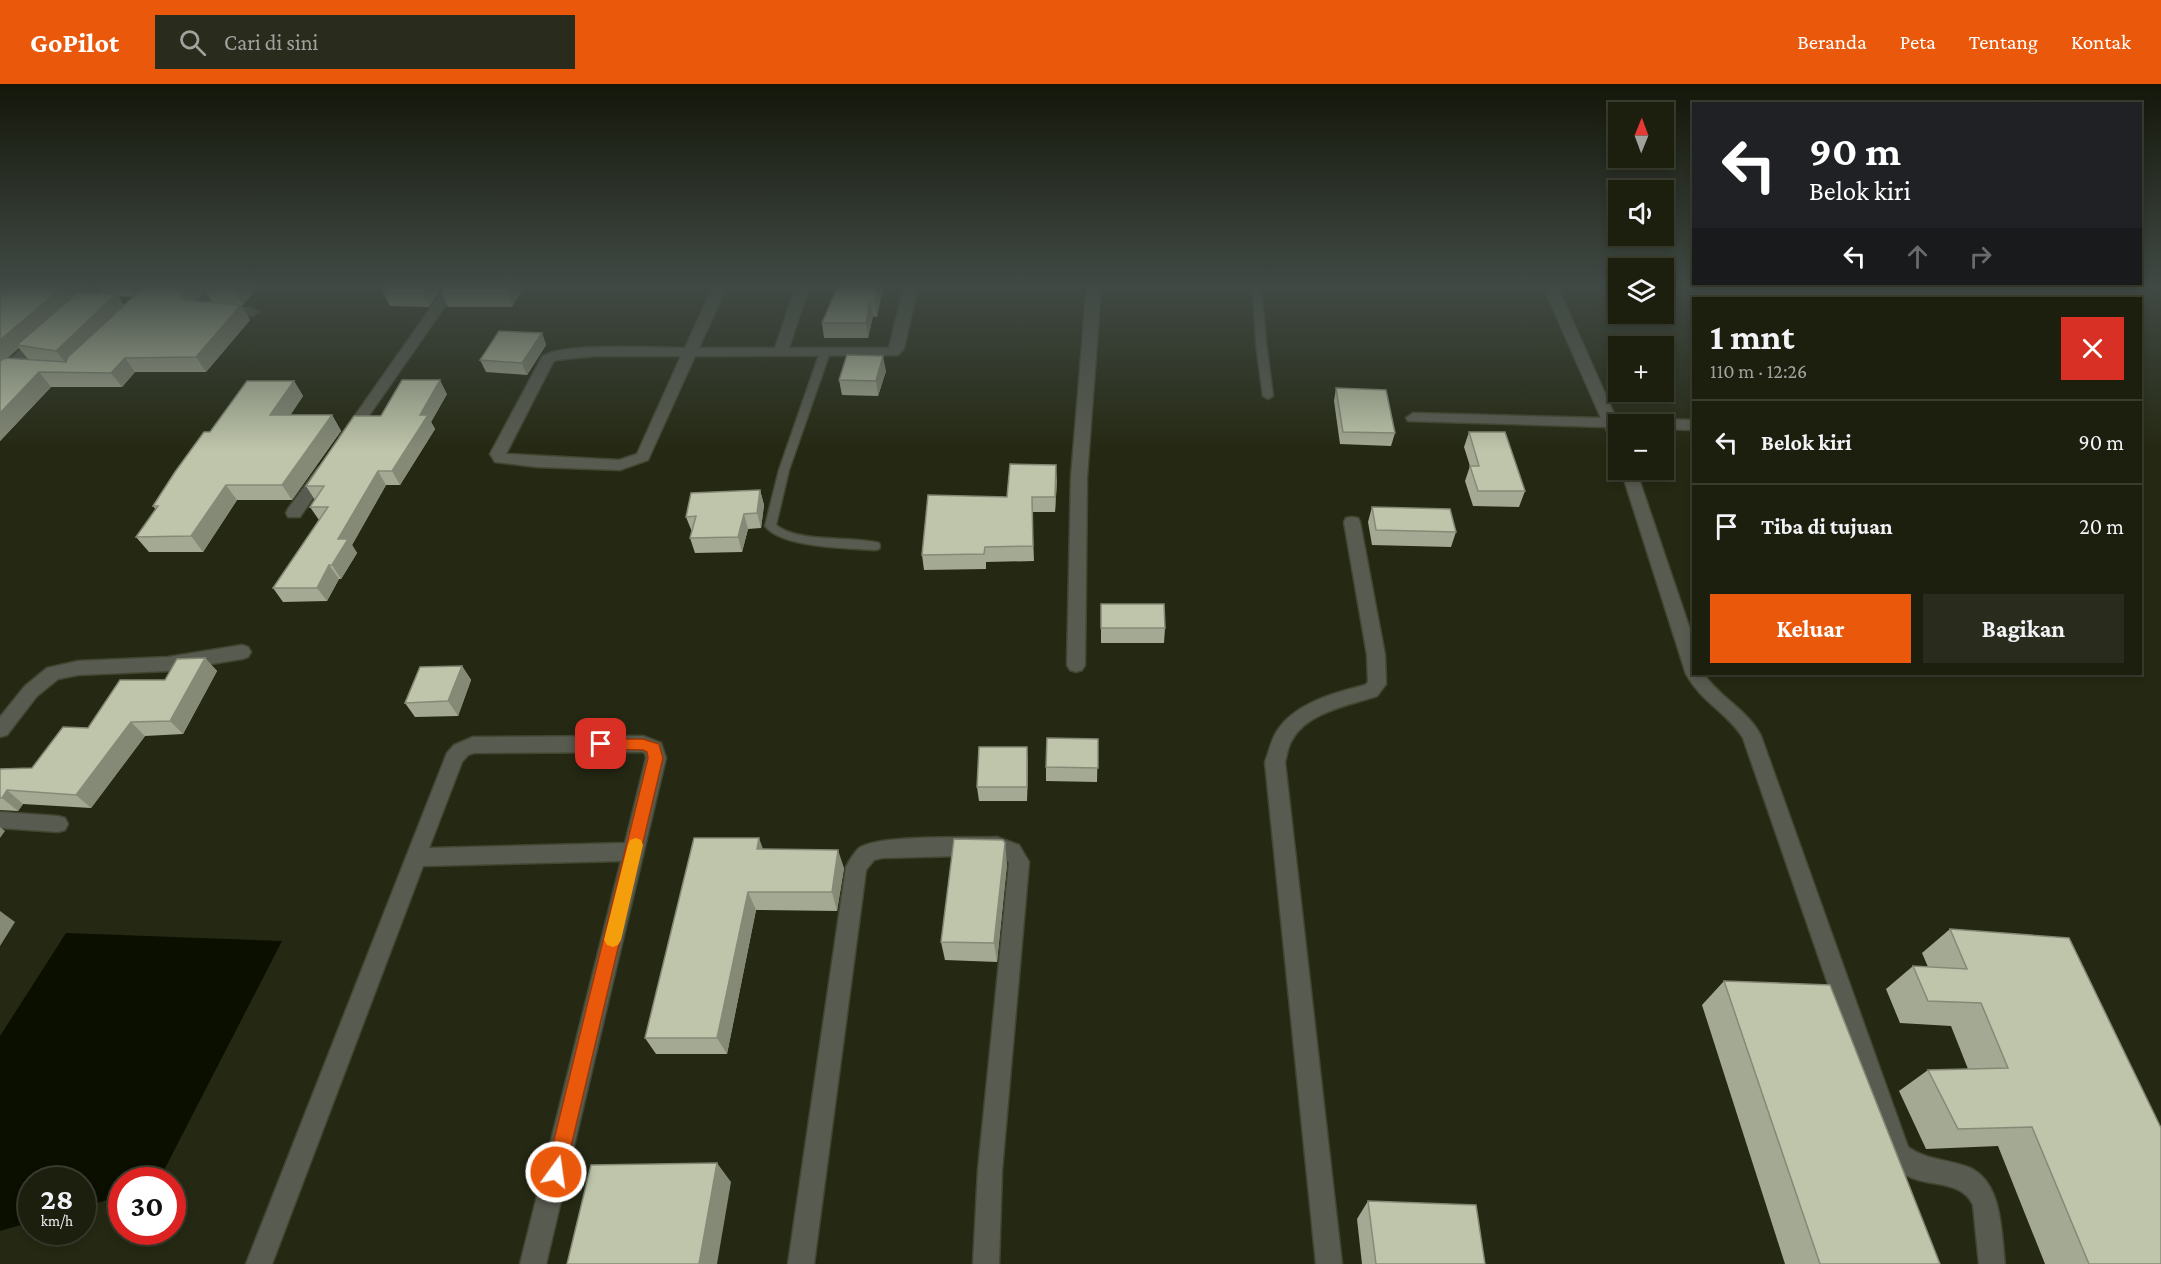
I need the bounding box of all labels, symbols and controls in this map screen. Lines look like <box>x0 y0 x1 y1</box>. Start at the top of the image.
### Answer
search box <box>155 15 575 69</box>
icon: search <box>176 26 209 59</box>
text: GoPilot <box>30 27 119 58</box>
text: Cari di sini <box>224 30 318 55</box>
text: Beranda <box>1797 30 1867 54</box>
text: Peta <box>1900 30 1936 54</box>
text: Tentang <box>1969 30 2038 54</box>
text: Kontak <box>2071 30 2131 54</box>
north arrow <box>1608 102 1674 168</box>
map controls <box>1608 102 1674 480</box>
icon: left <box>1710 126 1788 204</box>
text: 90 m <box>1809 127 1901 174</box>
text: Belok kiri <box>1809 176 1911 206</box>
button: sound <box>1608 180 1674 246</box>
icon: left <box>1838 240 1871 273</box>
icon: ahead <box>1901 240 1934 273</box>
icon: right <box>1964 240 1997 273</box>
button: layers <box>1608 258 1674 324</box>
text: 1 mnt <box>1710 317 1795 357</box>
button: close <box>2061 317 2124 380</box>
button: + <box>1608 336 1674 402</box>
text: 110 m · 12:26 <box>1710 360 1807 382</box>
button: − <box>1608 414 1674 480</box>
icon: left <box>1710 426 1743 459</box>
text: Belok kiri <box>1761 430 1852 455</box>
text: 90 m <box>2079 430 2124 455</box>
icon: arrive <box>1710 510 1743 543</box>
text: Tiba di tujuan <box>1761 514 1893 539</box>
text: 20 m <box>2079 514 2124 539</box>
button: Keluar <box>1710 594 1911 663</box>
button: Bagikan <box>1923 594 2124 663</box>
pin <box>575 718 626 769</box>
icon: arrive <box>584 727 617 760</box>
position arrow <box>524 1140 588 1204</box>
speed limit sign: 30 <box>108 1167 186 1245</box>
text: 28 <box>41 1182 73 1215</box>
text: km/h <box>41 1213 73 1229</box>

